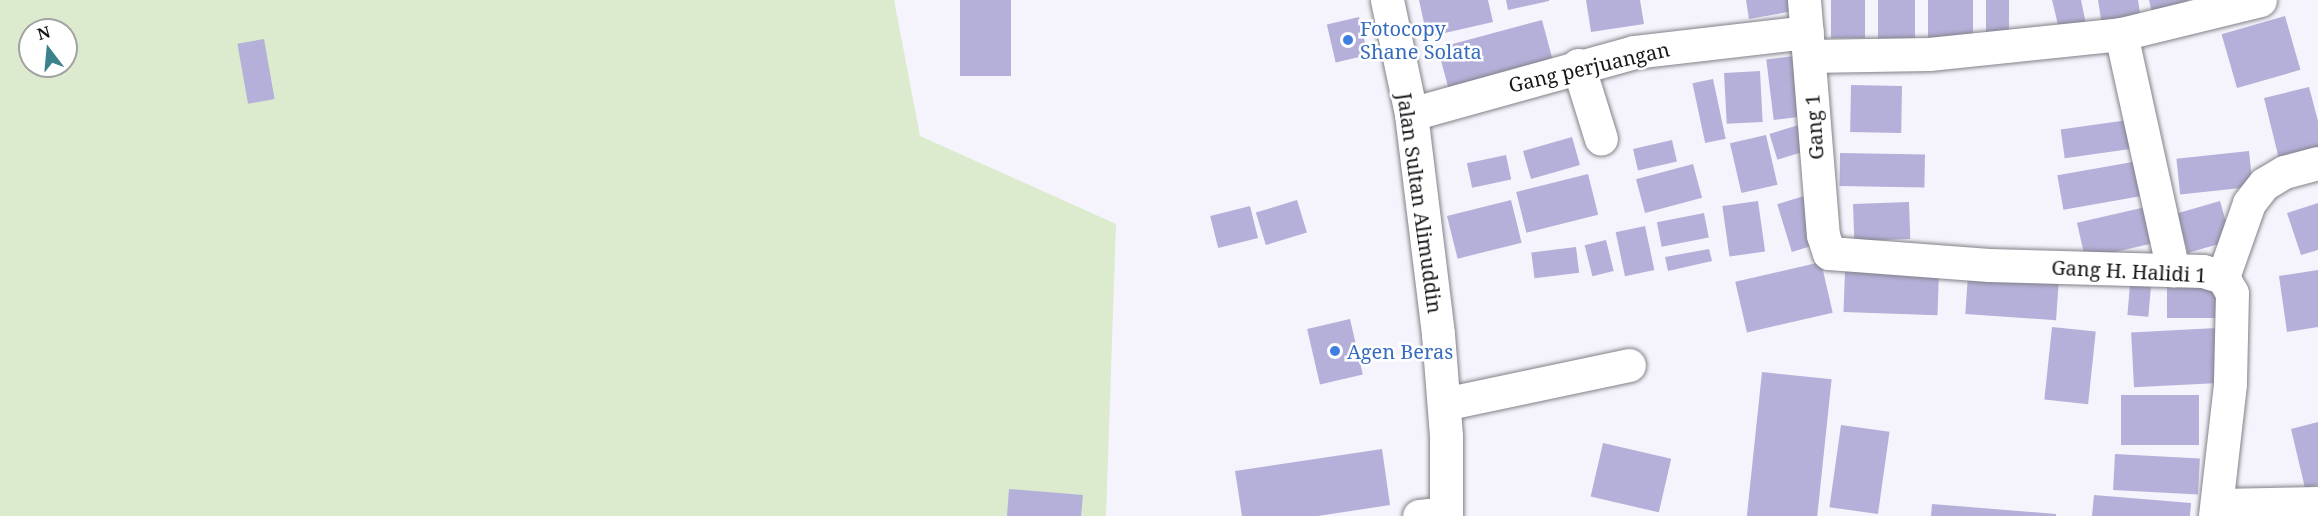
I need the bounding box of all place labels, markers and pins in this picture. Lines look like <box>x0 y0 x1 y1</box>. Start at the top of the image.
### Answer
place label: Fotocopy Shane Solata <box>1360 16 1482 63</box>
marker: Fotocopy Shane Solata <box>1341 33 1355 47</box>
place label: Agen Beras <box>1347 339 1453 363</box>
marker: Agen Beras <box>1328 344 1342 358</box>

